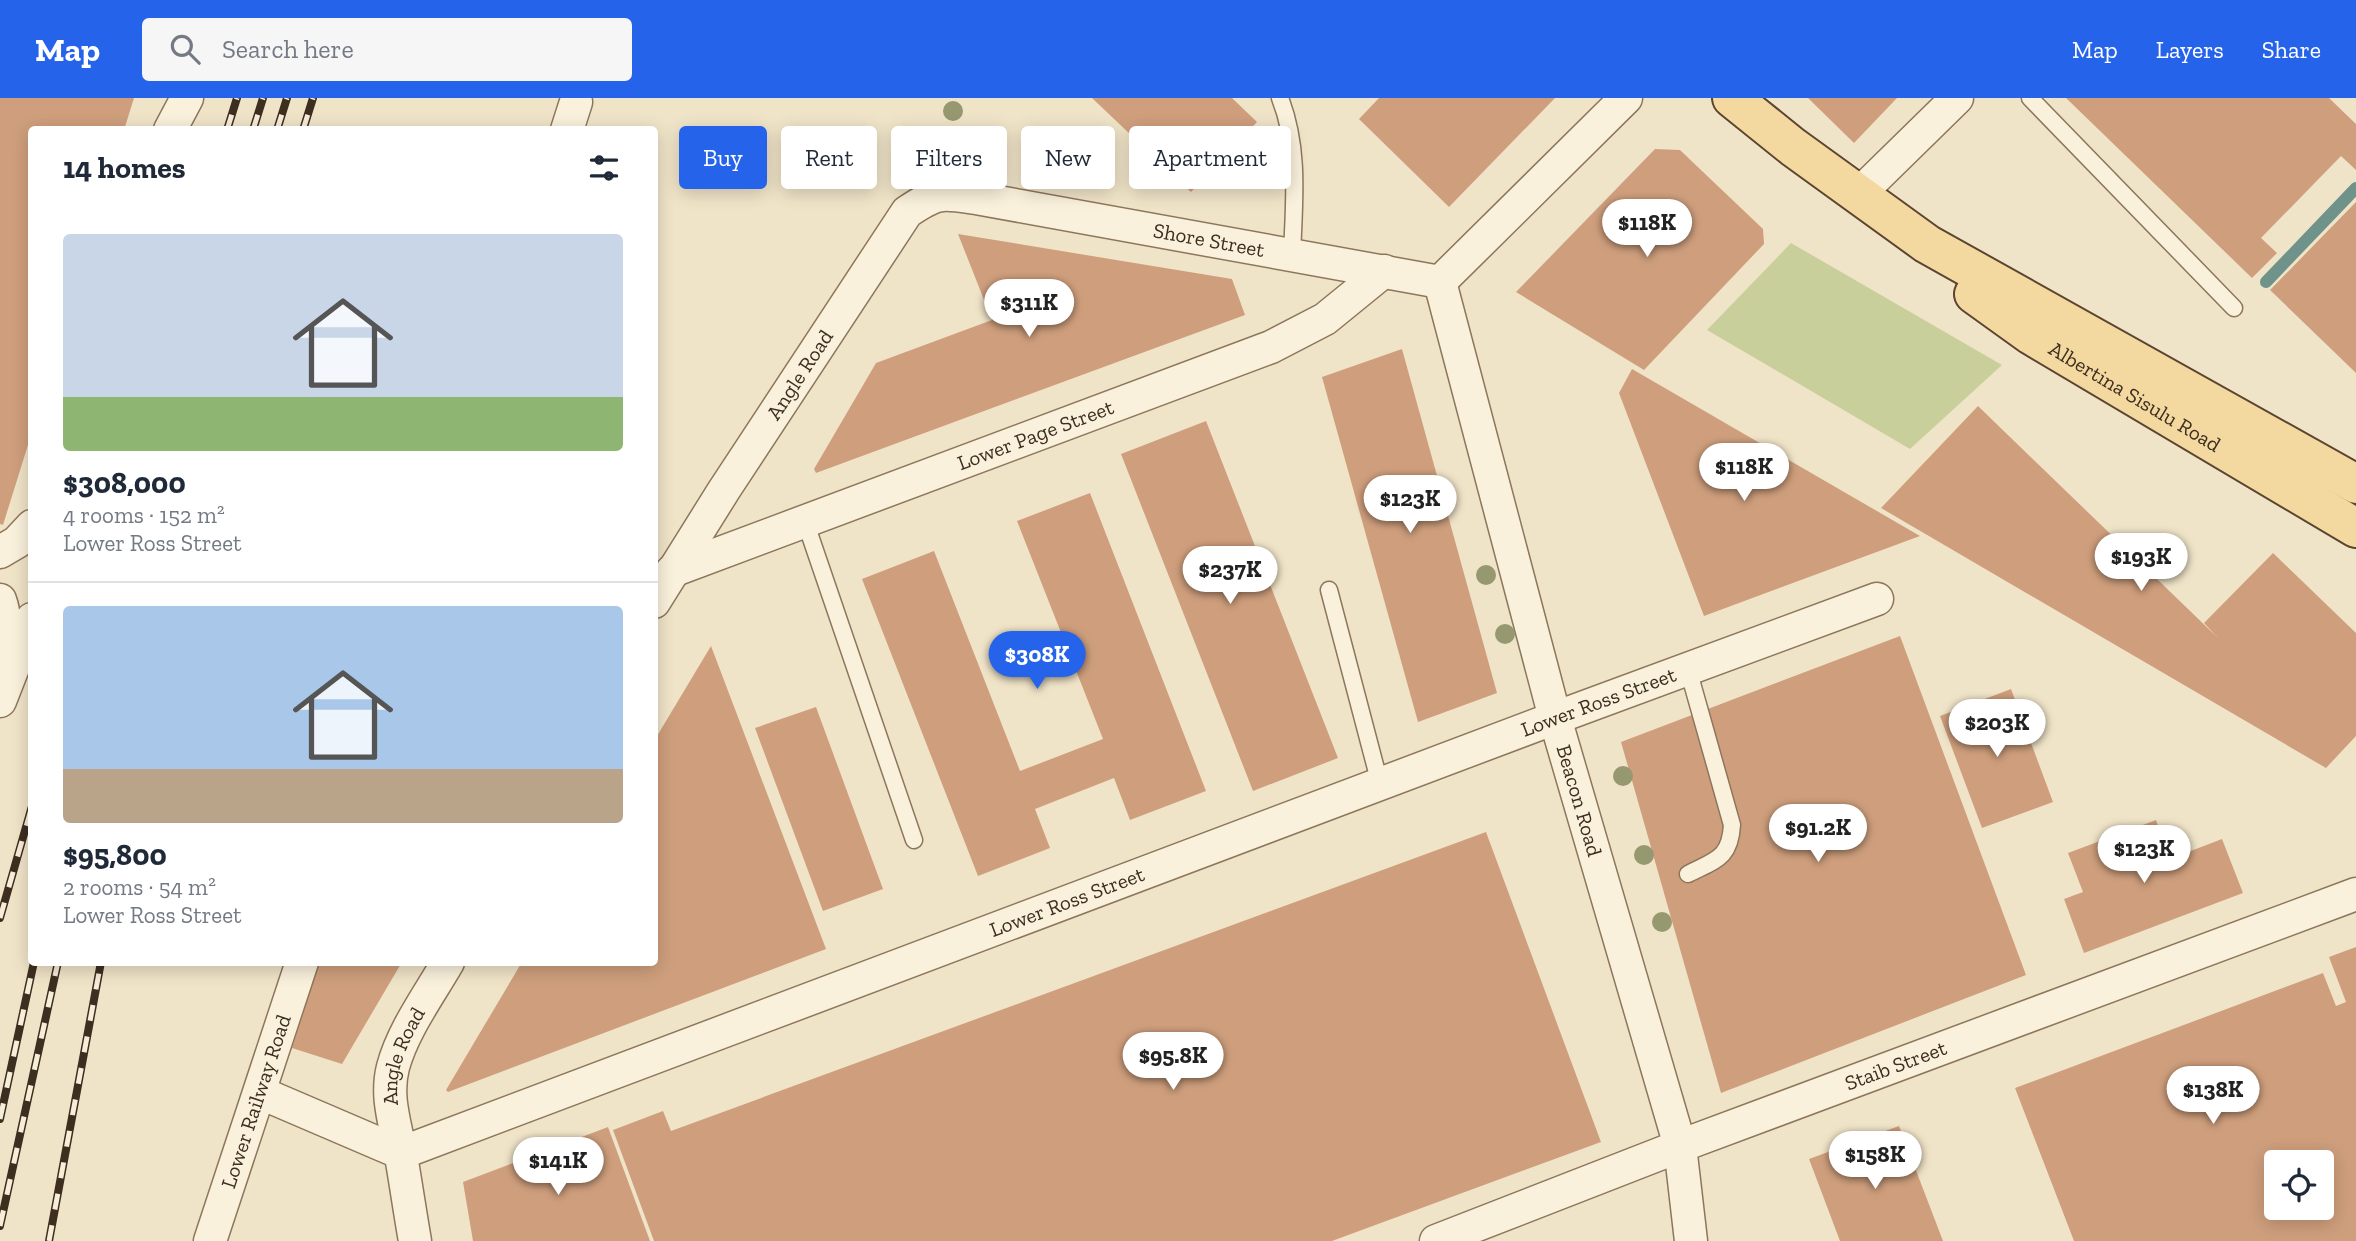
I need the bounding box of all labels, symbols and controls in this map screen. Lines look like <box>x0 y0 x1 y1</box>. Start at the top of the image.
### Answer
search box <box>142 18 632 81</box>
text: Map <box>35 30 100 69</box>
icon: search <box>166 30 204 68</box>
text: Search here <box>222 33 354 65</box>
text: Map <box>2072 35 2118 64</box>
text: Layers <box>2156 35 2224 64</box>
text: Share <box>2262 35 2321 64</box>
chip: Buy <box>679 126 767 189</box>
chip: Rent <box>781 126 877 189</box>
chip: Filters <box>891 126 1007 189</box>
chip: New <box>1021 126 1115 189</box>
chip: Apartment <box>1129 126 1291 189</box>
icon: filters <box>585 149 623 187</box>
text: 14 homes <box>63 150 186 186</box>
pin: $118K <box>1598 200 1696 259</box>
text: $118K <box>1618 208 1676 236</box>
street label: Shore Street <box>1151 217 1267 262</box>
icon: home <box>280 280 406 406</box>
pin: $311K <box>980 280 1078 339</box>
text: $311K <box>1000 288 1058 316</box>
street label: Angle Road <box>761 324 838 424</box>
street label: Albertina Sisulu Road <box>2045 336 2226 457</box>
street label: Lower Page Street <box>954 394 1117 475</box>
pin: $118K <box>1695 444 1793 503</box>
text: $118K <box>1715 452 1773 480</box>
text: $308,000 <box>63 465 186 501</box>
pin: $123K <box>1361 476 1459 535</box>
text: $123K <box>1380 484 1440 512</box>
text: 4 rooms · 152 m² <box>63 501 225 529</box>
text: Lower Ross Street <box>63 529 241 557</box>
pin: $193K <box>2092 533 2190 593</box>
text: $193K <box>2111 542 2171 570</box>
pin: $237K <box>1181 546 1279 606</box>
text: $237K <box>1199 555 1261 583</box>
pin: $308K <box>988 632 1086 691</box>
text: $308K <box>1005 640 1069 668</box>
icon: home <box>280 652 406 778</box>
street label: Lower Ross Street <box>1518 661 1679 742</box>
pin: $203K <box>1948 700 2046 759</box>
text: $203K <box>1965 708 2029 736</box>
street label: Beacon Road <box>1551 742 1608 860</box>
pin: $91.2K <box>1761 804 1875 864</box>
text: $91.2K <box>1785 813 1851 841</box>
pin: $123K <box>2095 826 2193 885</box>
text: $123K <box>2114 834 2174 862</box>
text: $95,800 <box>63 837 167 873</box>
street label: Lower Ross Street <box>986 861 1148 942</box>
text: 2 rooms · 54 m² <box>63 873 216 901</box>
text: Lower Ross Street <box>63 901 241 929</box>
street label: Angle Road <box>377 1002 430 1106</box>
street label: Lower Railway Road <box>215 1011 296 1191</box>
pin: $95.8K <box>1116 1032 1230 1092</box>
street label: Staib Street <box>1841 1035 1950 1095</box>
text: $95.8K <box>1139 1041 1207 1069</box>
pin: $138K <box>2164 1066 2262 1126</box>
text: $138K <box>2183 1075 2243 1103</box>
pin: $158K <box>1826 1132 1924 1191</box>
pin: $141K <box>509 1138 607 1197</box>
text: $158K <box>1845 1140 1905 1168</box>
text: $141K <box>529 1146 587 1174</box>
map controls <box>2264 1150 2334 1220</box>
button: locate <box>2264 1150 2334 1220</box>

